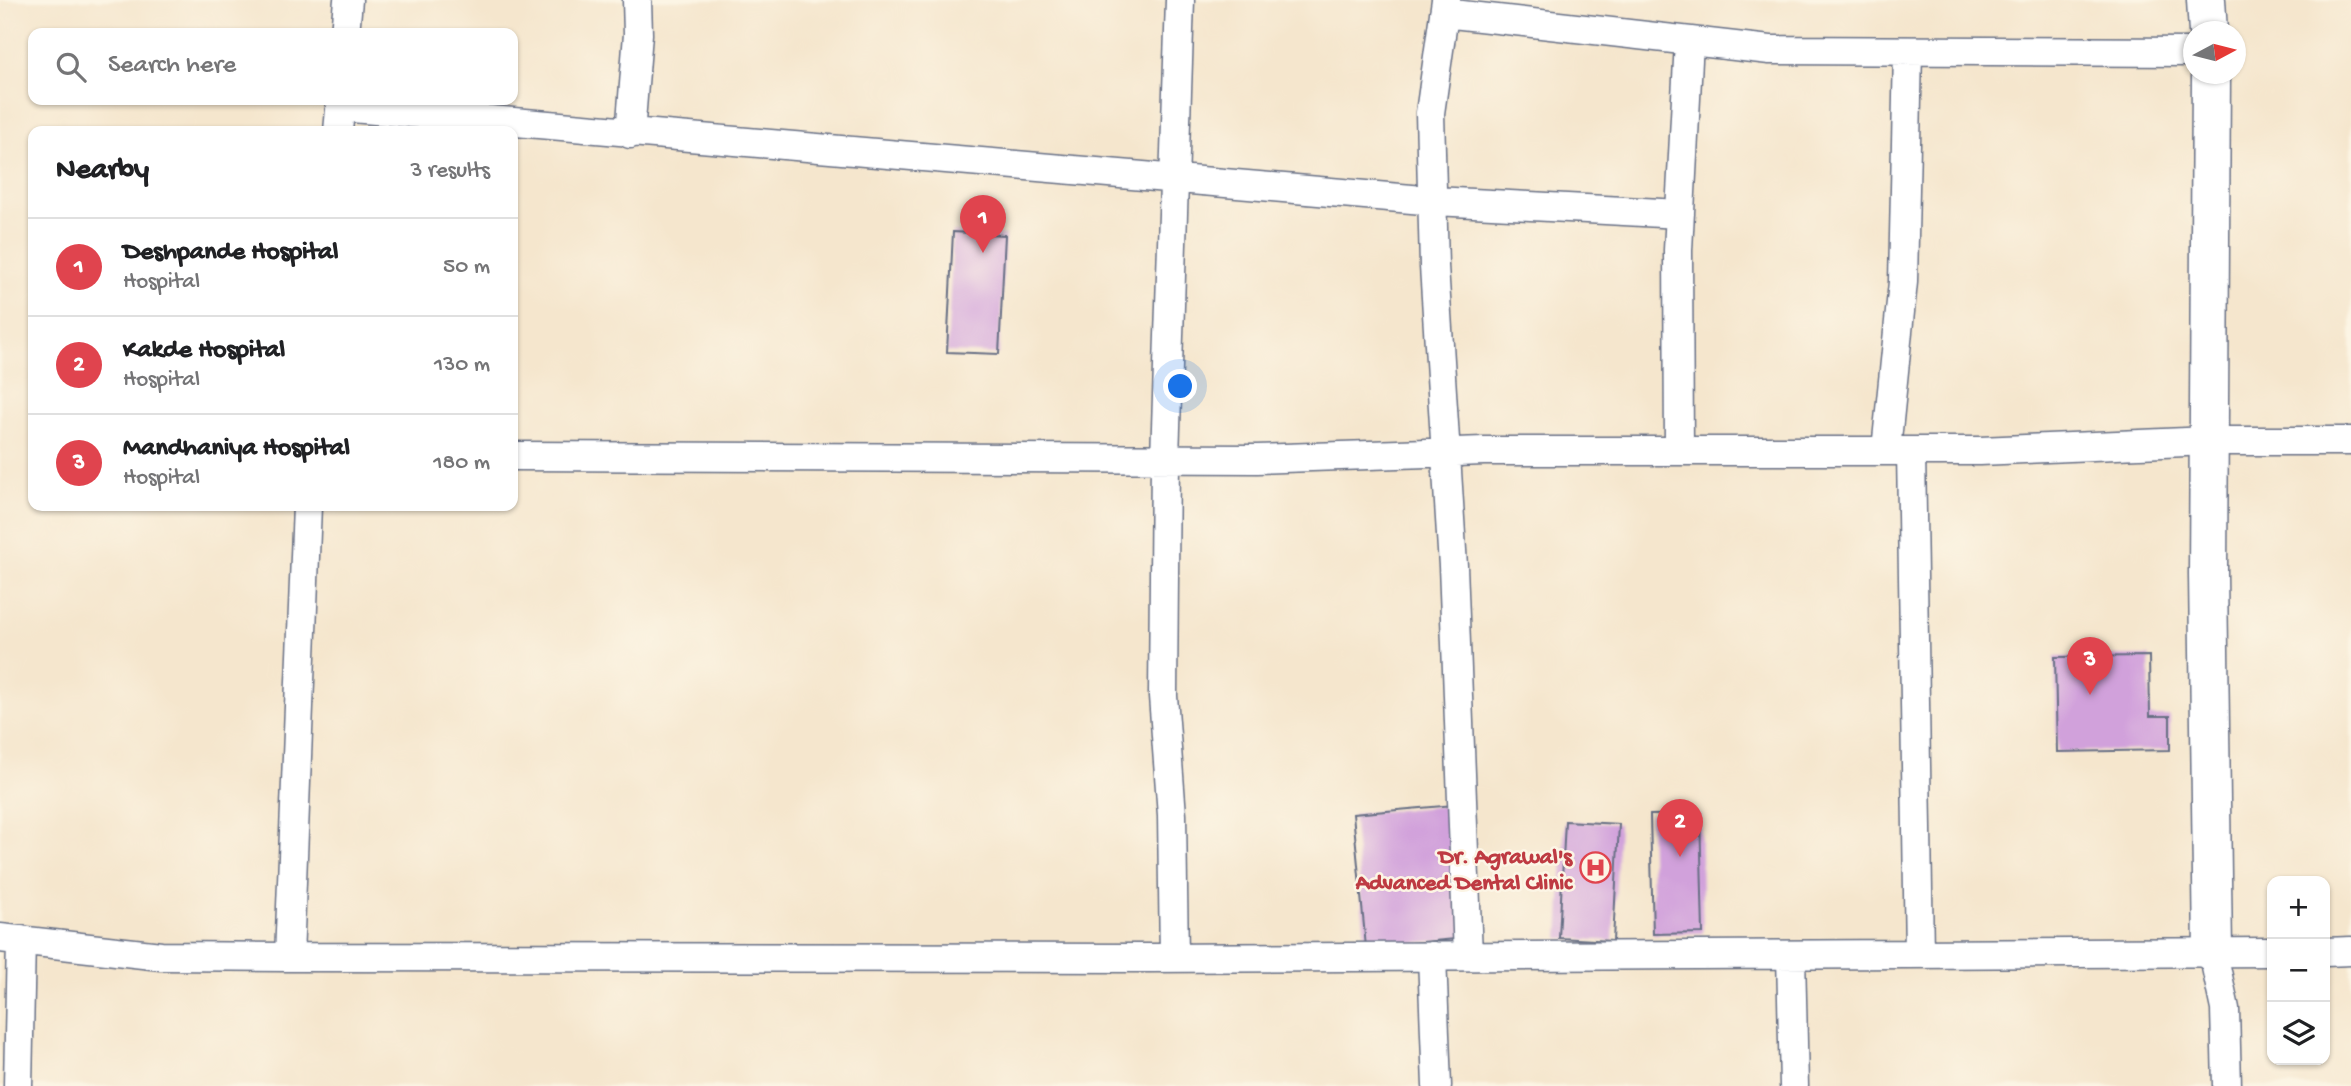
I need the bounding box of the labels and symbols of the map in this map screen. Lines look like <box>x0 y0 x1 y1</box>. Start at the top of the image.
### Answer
north arrow <box>2183 21 2246 84</box>
pin: 1 <box>960 195 1006 253</box>
your location <box>1163 369 1197 403</box>
pin: 3 <box>2067 637 2113 695</box>
pin: 2 <box>1657 799 1703 857</box>
place label: Dr. Agrawal's Advanced Dental Clinic <box>1355 845 1574 898</box>
hospital icon: Dr. Agrawal's Advanced Dental Clinic <box>1578 851 1612 885</box>

